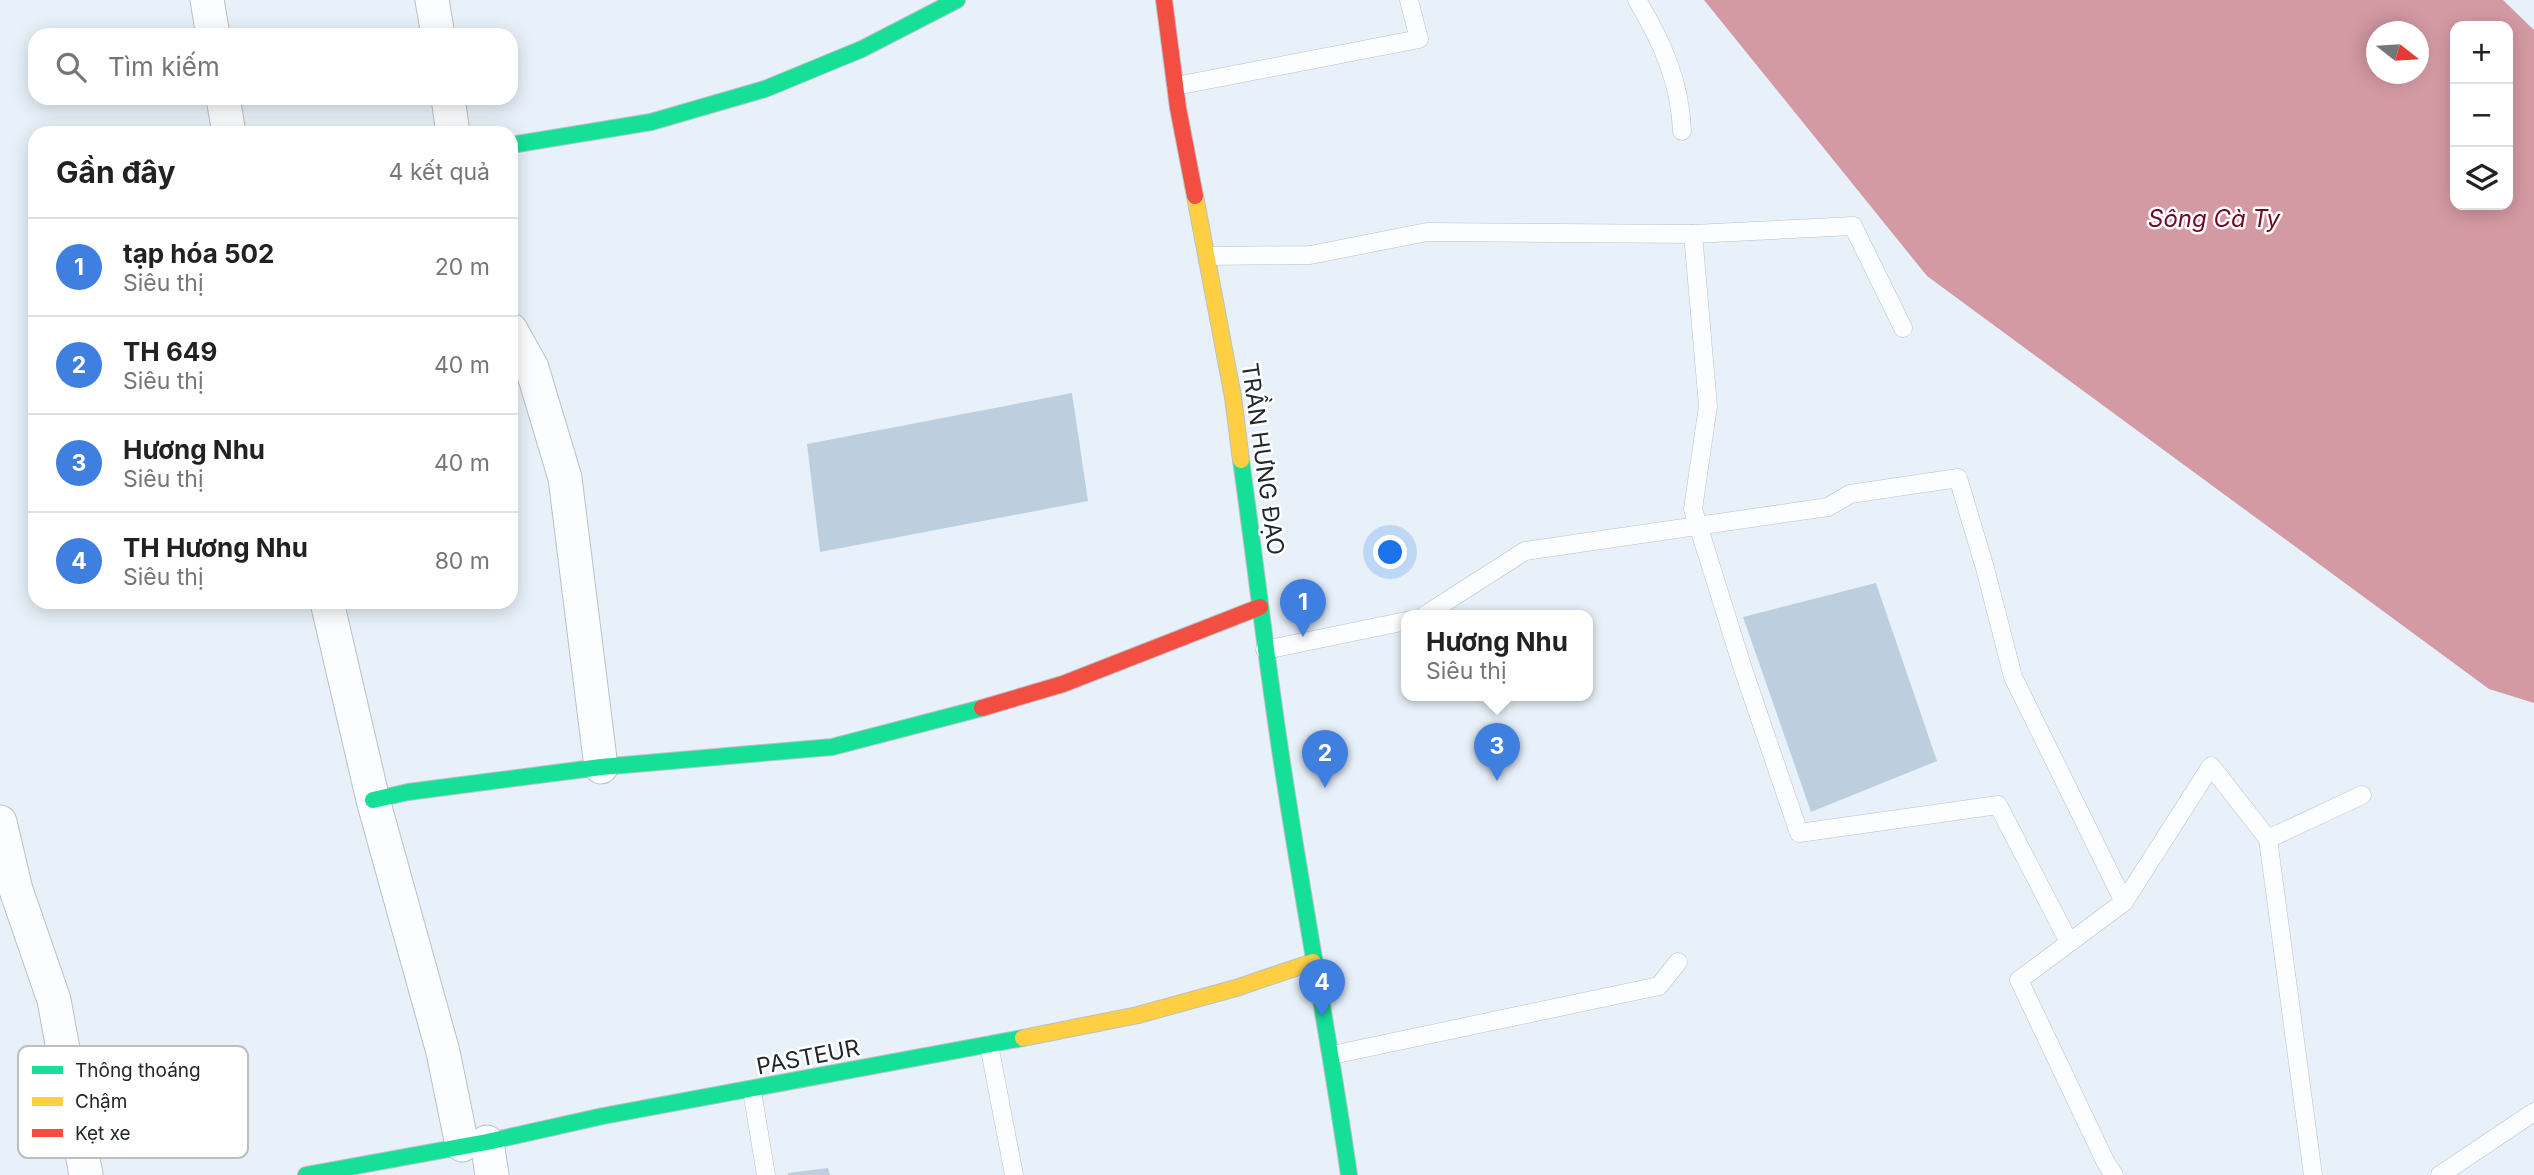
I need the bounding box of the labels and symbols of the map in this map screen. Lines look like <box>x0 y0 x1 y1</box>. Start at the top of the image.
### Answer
north arrow <box>2366 21 2429 84</box>
water label: Sông Cà Ty <box>2148 204 2280 233</box>
street label: TRẦN HƯNG ĐẠO <box>1236 361 1294 557</box>
your location <box>1373 535 1407 569</box>
pin: 1 <box>1280 579 1326 637</box>
pin: 3 <box>1474 723 1520 781</box>
pin: 2 <box>1302 730 1348 788</box>
pin: 4 <box>1299 959 1345 1017</box>
street label: PASTEUR <box>754 1033 862 1081</box>
legend <box>18 1046 248 1158</box>
text: Thông thoáng <box>75 1059 201 1082</box>
text: Chậm <box>75 1090 127 1113</box>
text: Kẹt xe <box>75 1122 131 1145</box>

